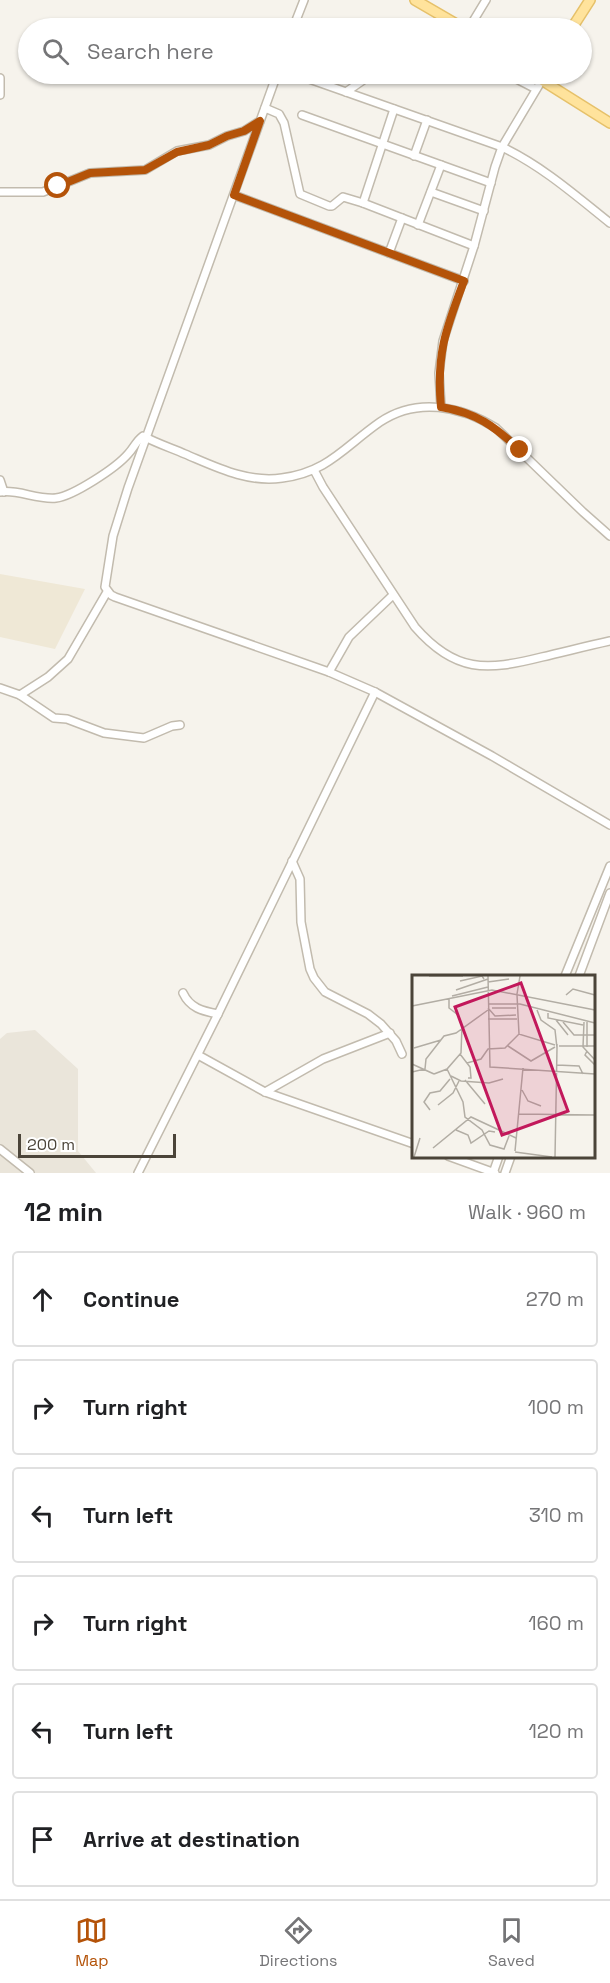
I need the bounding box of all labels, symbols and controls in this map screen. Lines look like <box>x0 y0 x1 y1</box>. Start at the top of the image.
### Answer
search box <box>18 18 592 84</box>
icon: search <box>39 35 72 68</box>
text: Search here <box>87 37 214 65</box>
route start <box>44 172 70 198</box>
route end <box>506 436 532 462</box>
inset map <box>412 975 595 1158</box>
scale bar <box>18 1131 176 1158</box>
text: 200 m <box>27 1134 75 1155</box>
text: 12 min <box>24 1195 103 1229</box>
text: Walk · 960 m <box>468 1199 586 1225</box>
icon: ahead <box>26 1283 59 1316</box>
text: Continue <box>83 1285 179 1313</box>
text: 270 m <box>526 1286 584 1312</box>
icon: right <box>26 1391 59 1424</box>
text: Turn right <box>83 1393 188 1421</box>
text: 100 m <box>528 1394 584 1420</box>
icon: left <box>26 1499 59 1532</box>
text: Turn left <box>83 1501 173 1529</box>
text: 310 m <box>529 1502 584 1528</box>
icon: right <box>26 1607 59 1640</box>
text: Turn right <box>83 1609 188 1637</box>
text: 160 m <box>528 1610 584 1636</box>
icon: left <box>26 1715 59 1748</box>
text: Turn left <box>83 1717 173 1745</box>
text: 120 m <box>528 1718 584 1744</box>
icon: arrive <box>26 1823 59 1856</box>
text: Arrive at destination <box>83 1825 300 1853</box>
tab: Map <box>75 1914 109 1971</box>
tab: Directions <box>259 1914 338 1971</box>
tab: Saved <box>488 1914 535 1971</box>

